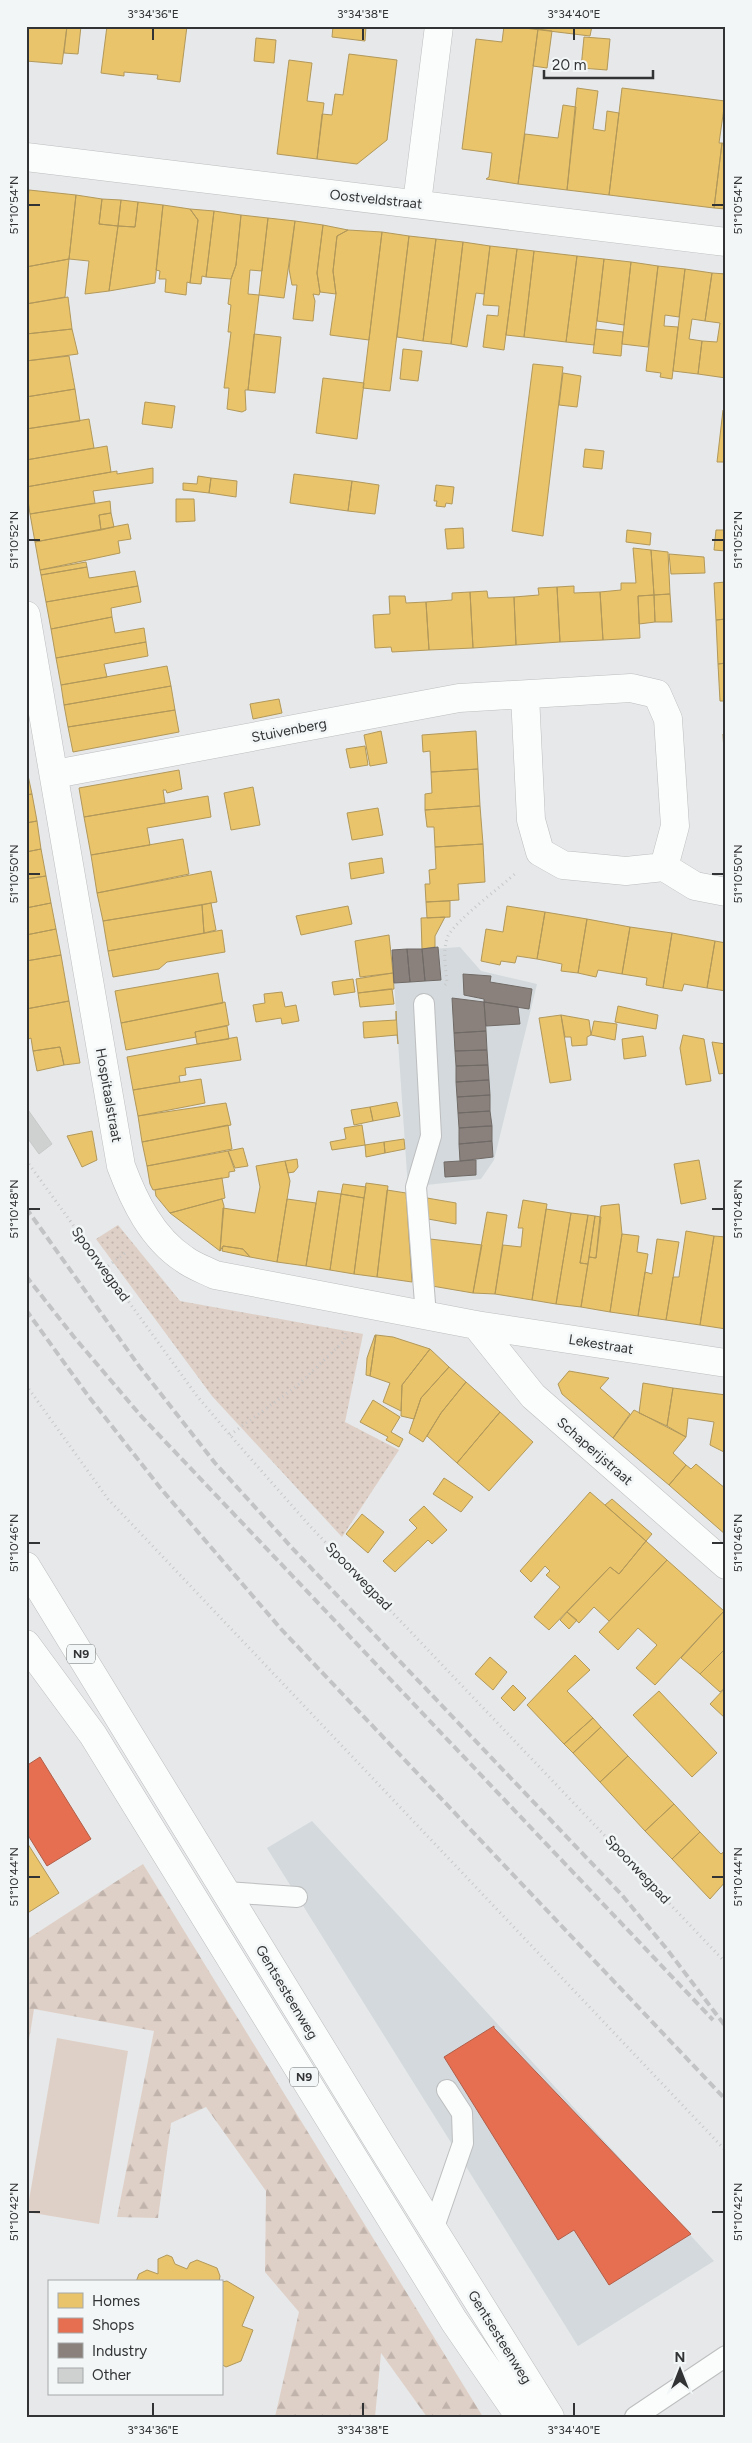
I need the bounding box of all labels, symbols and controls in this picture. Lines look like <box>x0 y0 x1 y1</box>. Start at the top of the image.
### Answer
text: 3°34'36"E <box>127 7 179 21</box>
text: 3°34'38"E <box>337 7 389 21</box>
text: 3°34'40"E <box>547 7 601 21</box>
scale bar <box>544 48 653 80</box>
text: 20 m <box>552 56 586 74</box>
text: 51°10'54"N <box>7 176 21 234</box>
text: 51°10'54"N <box>731 176 745 234</box>
street label: Oostveldstraat <box>329 186 423 213</box>
text: 51°10'52"N <box>7 511 21 569</box>
text: 51°10'52"N <box>731 511 745 569</box>
street label: Stuivenberg <box>250 715 328 746</box>
text: 51°10'50"N <box>7 844 21 904</box>
text: 51°10'50"N <box>731 844 745 904</box>
street label: Hospitaalstraat <box>92 1047 125 1144</box>
text: 51°10'48"N <box>7 1179 21 1239</box>
text: 51°10'48"N <box>731 1179 745 1239</box>
street label: Spoorwegpad <box>68 1224 133 1305</box>
street label: Lekestraat <box>567 1331 635 1358</box>
street label: Schaperijstraat <box>553 1414 636 1489</box>
text: 51°10'46"N <box>7 1514 21 1572</box>
text: 51°10'46"N <box>731 1514 745 1572</box>
street label: Spoorwegpad <box>322 1539 395 1614</box>
road number: N9 <box>67 1645 95 1664</box>
street label: Spoorwegpad <box>601 1831 674 1907</box>
text: 51°10'44"N <box>7 1847 21 1907</box>
text: 51°10'44"N <box>731 1847 745 1907</box>
street label: Gentsesteenweg <box>252 1942 321 2043</box>
road number: N9 <box>290 2068 318 2086</box>
text: 51°10'42"N <box>7 2183 21 2241</box>
text: 51°10'42"N <box>731 2183 745 2241</box>
legend <box>48 2280 222 2396</box>
street label: Gentsesteenweg <box>464 2287 535 2387</box>
text: Homes <box>92 2292 140 2310</box>
text: Shops <box>92 2316 134 2334</box>
text: Industry <box>92 2342 147 2360</box>
north arrow <box>654 2346 704 2396</box>
text: N <box>675 2349 685 2366</box>
text: Other <box>92 2366 131 2384</box>
text: 3°34'36"E <box>127 2423 179 2437</box>
text: 3°34'38"E <box>337 2423 389 2437</box>
text: 3°34'40"E <box>547 2423 601 2437</box>

